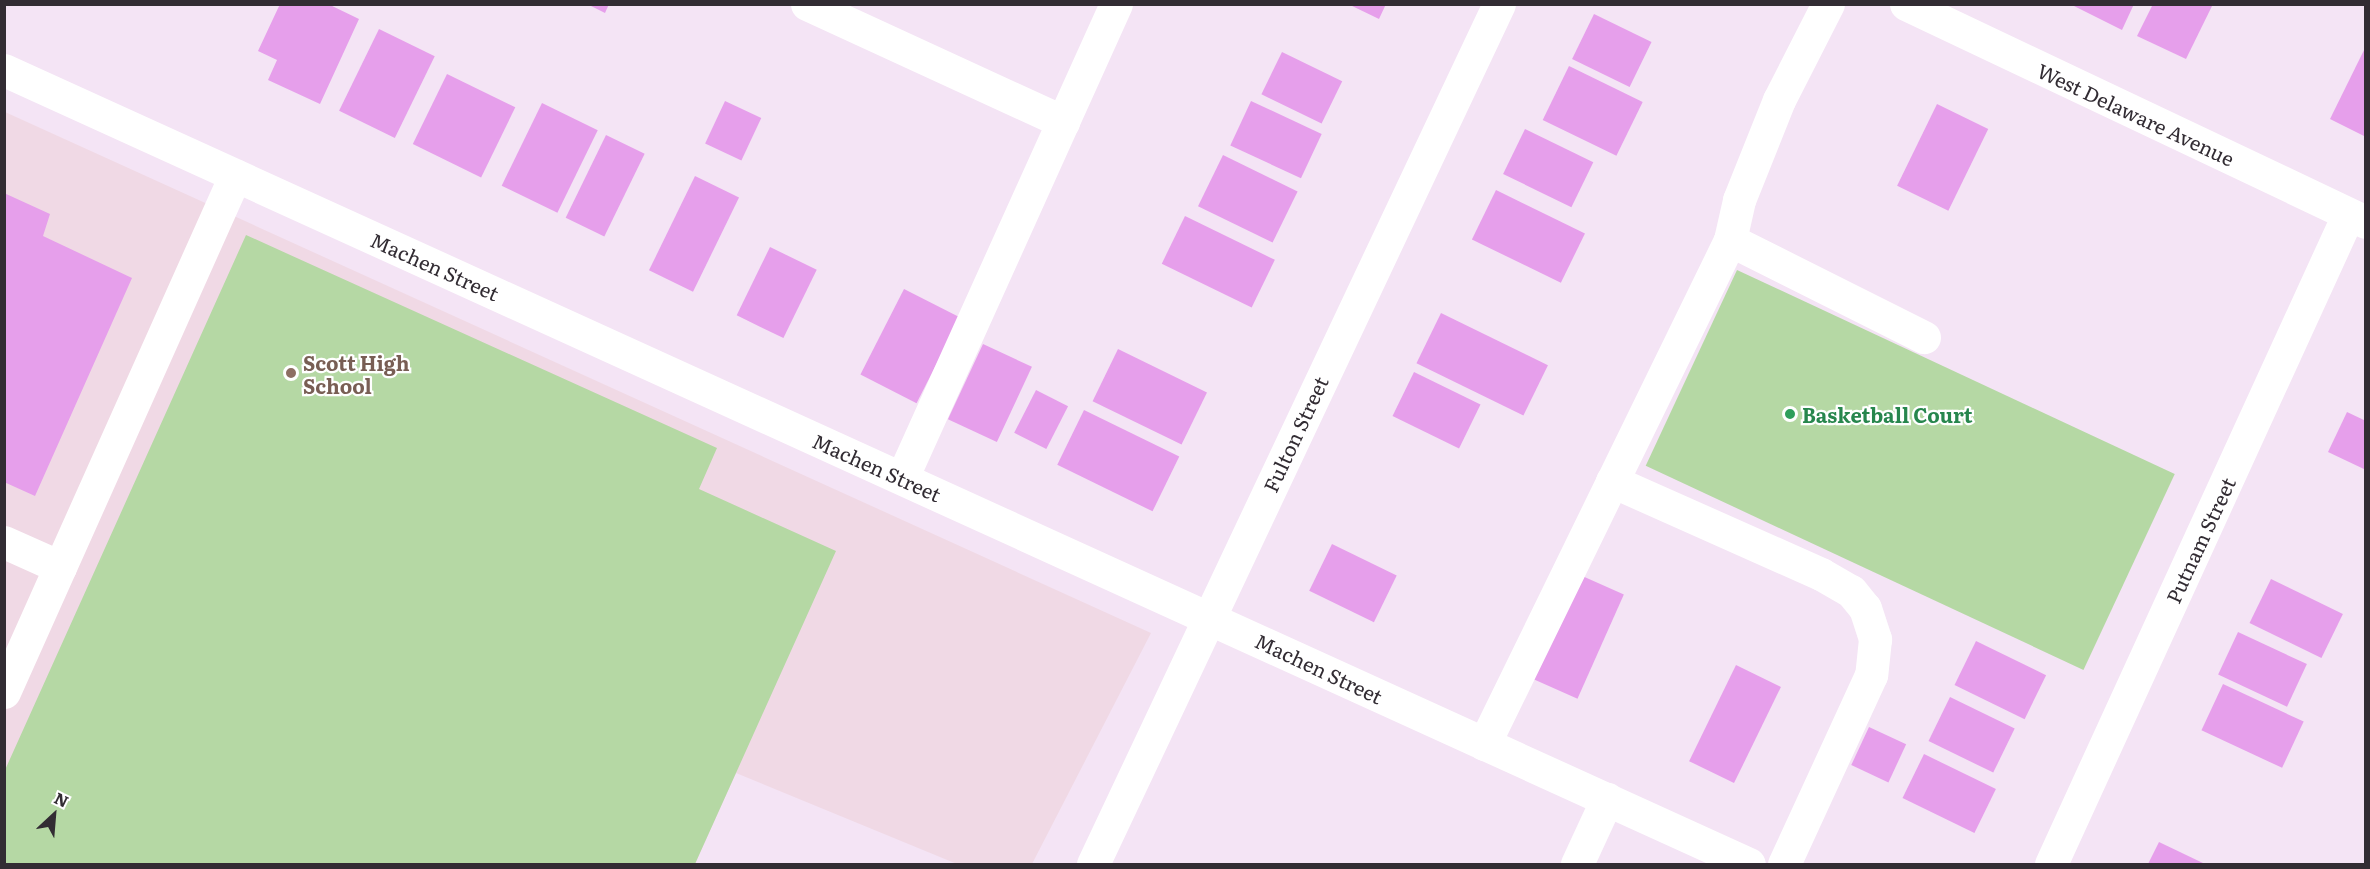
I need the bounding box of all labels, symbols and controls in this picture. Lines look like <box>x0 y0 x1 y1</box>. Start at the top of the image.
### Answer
street label: West Delaware Avenue <box>2034 58 2238 170</box>
street label: Machen Street <box>367 227 503 305</box>
place label: Scott High School <box>303 350 410 397</box>
marker: Scott High School <box>284 366 298 380</box>
street label: Fulton Street <box>1258 372 1332 496</box>
place label: Basketball Court <box>1802 402 1973 426</box>
marker: Basketball Court <box>1783 407 1797 421</box>
street label: Machen Street <box>809 428 945 506</box>
street label: Putnam Street <box>2160 473 2240 607</box>
street label: Machen Street <box>1251 628 1387 708</box>
north arrow <box>24 785 84 845</box>
text: N <box>51 785 73 813</box>

